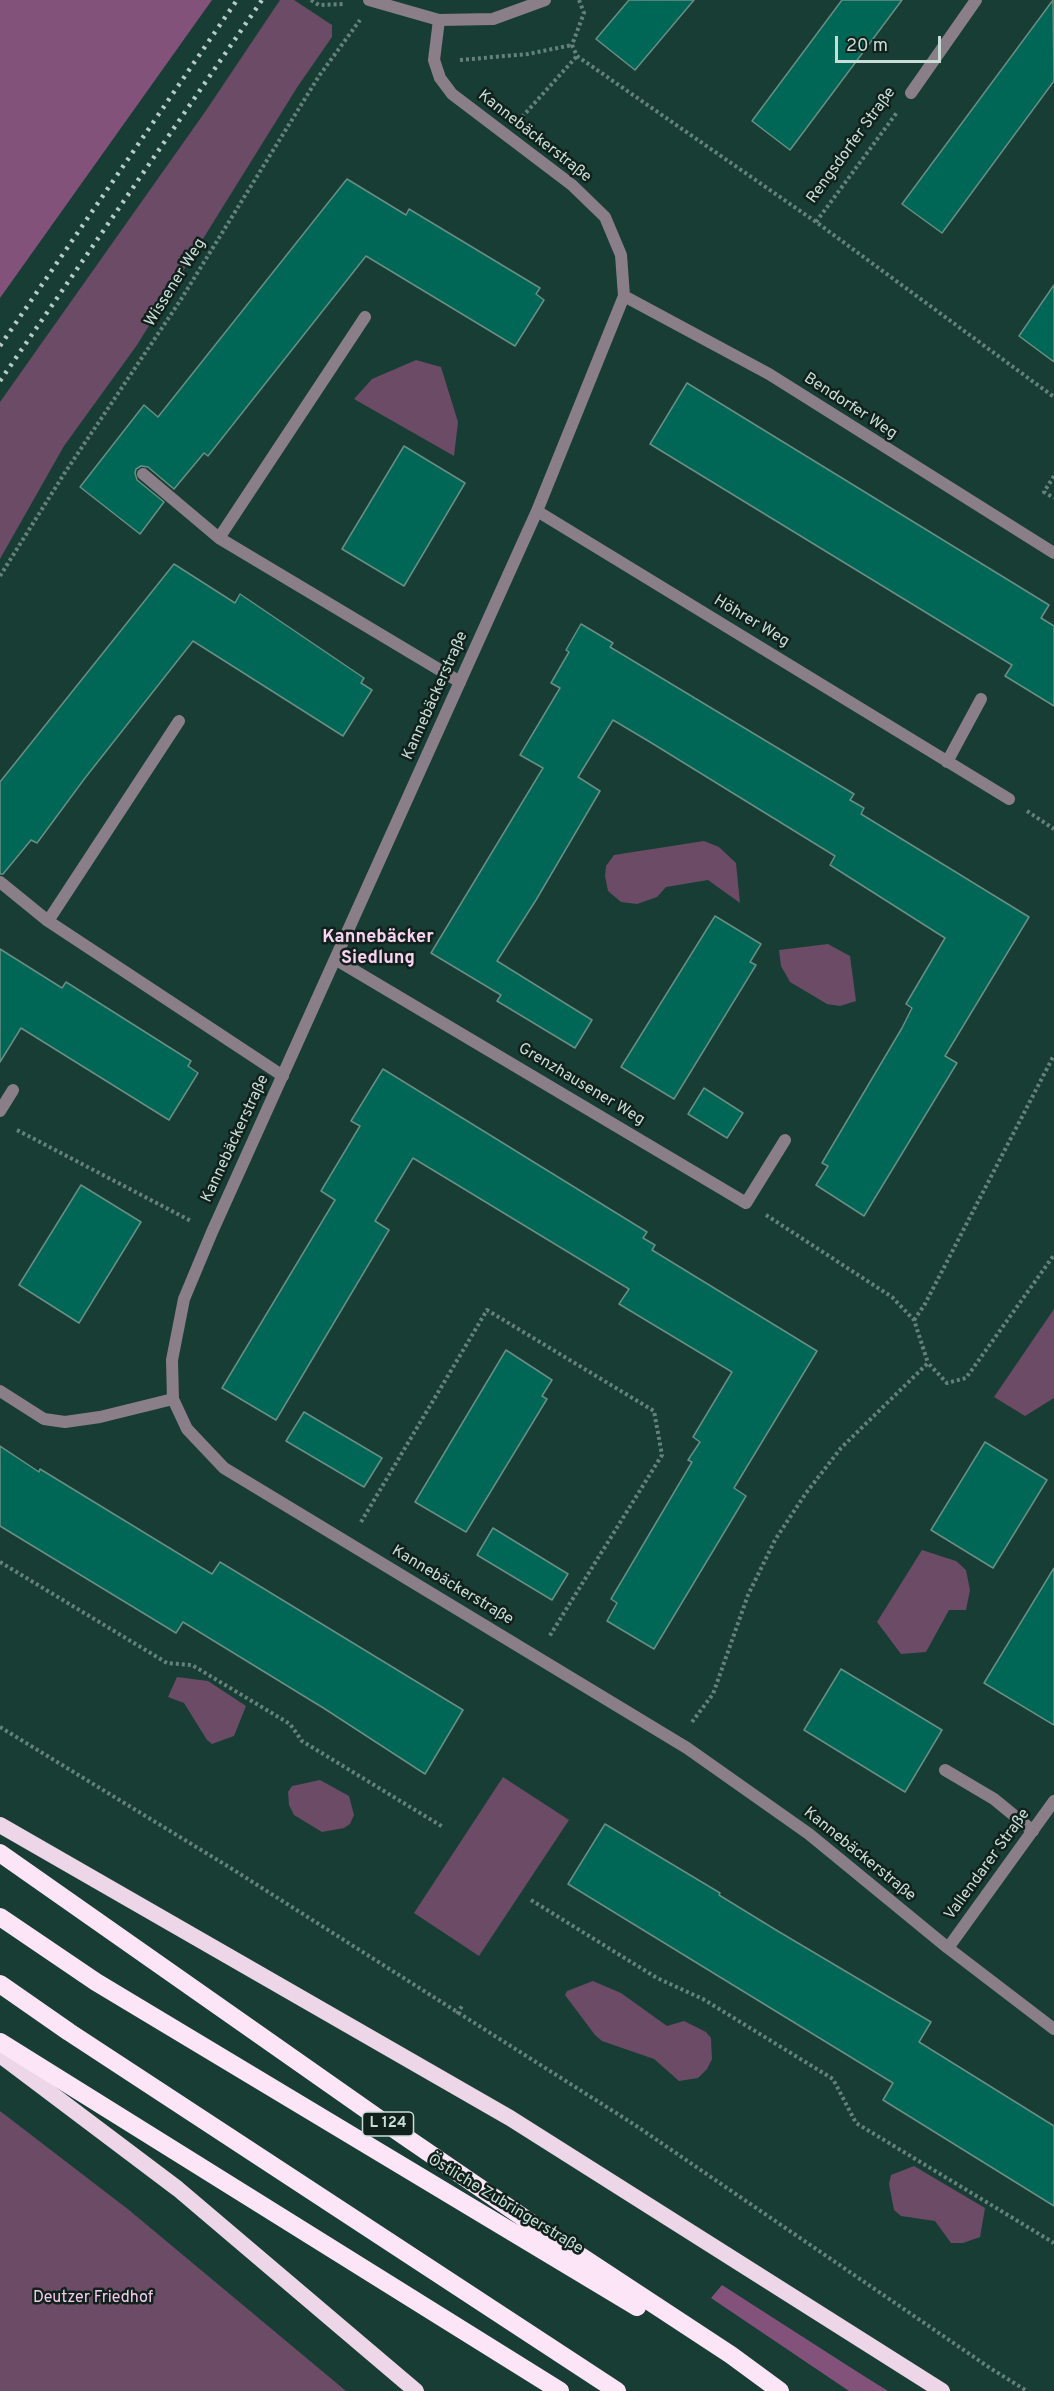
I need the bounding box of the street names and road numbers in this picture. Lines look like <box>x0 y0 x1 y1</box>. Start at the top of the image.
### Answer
street label: Rengsdorfer Straße <box>803 84 901 208</box>
street label: Kannebäckerstraße <box>473 87 595 187</box>
street label: Wissener Weg <box>141 235 211 331</box>
street label: Bendorfer Weg <box>800 370 900 444</box>
street label: Höhrer Weg <box>710 592 792 652</box>
street label: Kannebäckerstraße <box>399 629 473 763</box>
street label: Grenzhausener Weg <box>514 1040 648 1130</box>
street label: Kannebäckerstraße <box>198 1072 274 1206</box>
street label: Kannebäckerstraße <box>388 1542 516 1630</box>
street label: Kannebäckerstraße <box>799 1804 919 1906</box>
street label: Vallendarer Straße <box>941 1806 1035 1924</box>
road number: L 124 <box>362 2112 414 2136</box>
street label: Östliche Zubringerstraße <box>424 2151 586 2259</box>

